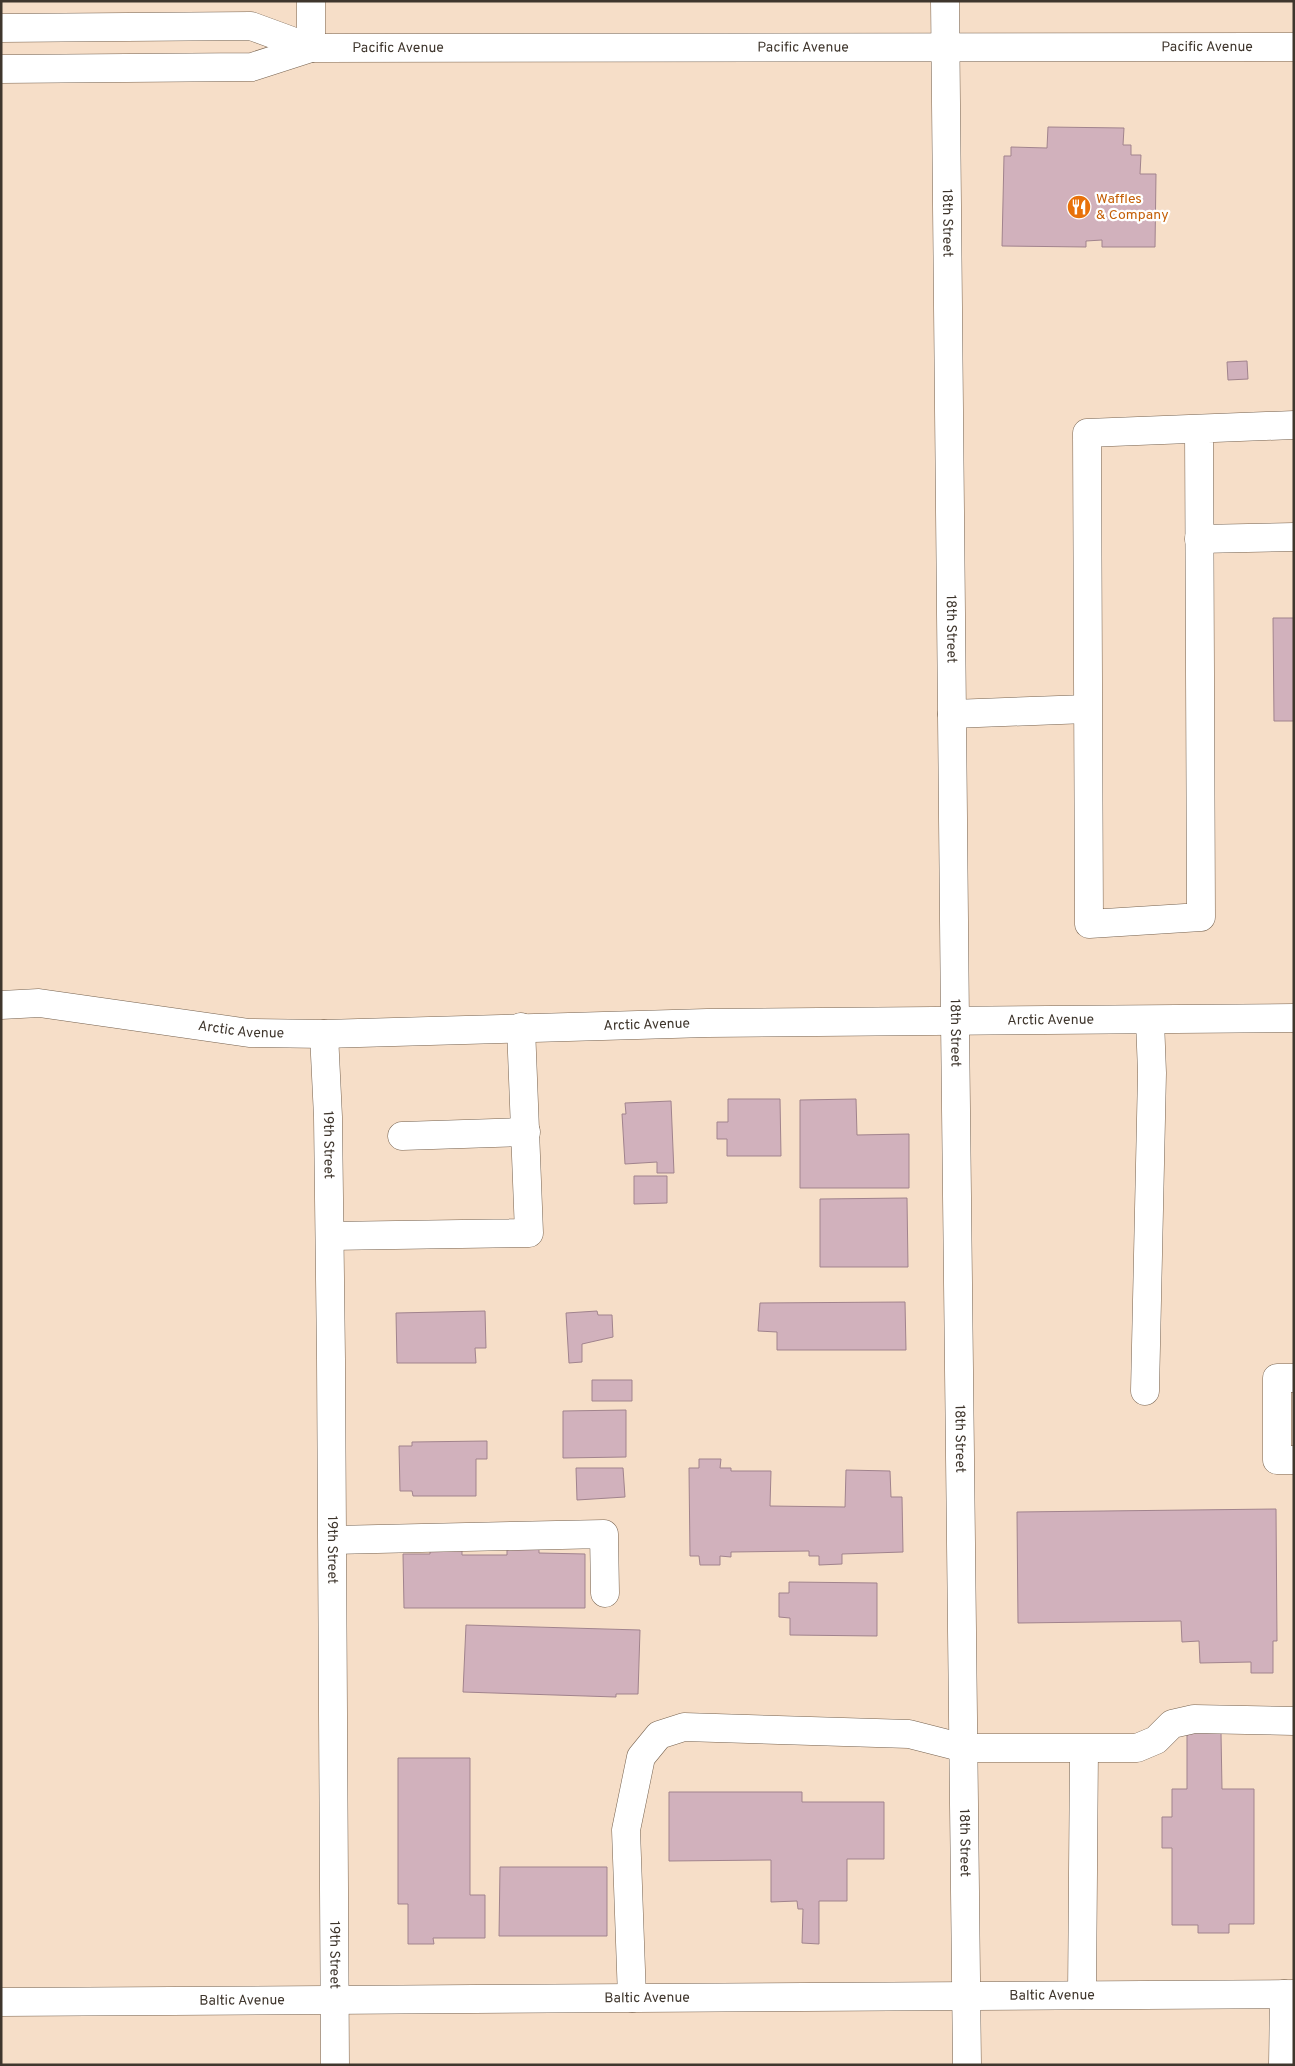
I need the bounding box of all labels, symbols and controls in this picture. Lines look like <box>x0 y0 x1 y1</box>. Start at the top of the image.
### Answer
street label: Pacific Avenue <box>352 39 444 56</box>
street label: Pacific Avenue <box>757 39 849 56</box>
street label: Pacific Avenue <box>1161 39 1253 56</box>
street label: 18th Street <box>938 189 956 257</box>
place label: Waffles & Company <box>1096 191 1169 224</box>
restaurant icon: Waffles & Company <box>1066 194 1092 220</box>
street label: 18th Street <box>942 595 960 663</box>
street label: 18th Street <box>946 999 964 1067</box>
street label: Arctic Avenue <box>1007 1011 1094 1029</box>
street label: Arctic Avenue <box>603 1015 690 1034</box>
street label: Arctic Avenue <box>197 1017 284 1042</box>
street label: 19th Street <box>319 1110 337 1179</box>
street label: 18th Street <box>951 1405 969 1473</box>
street label: 19th Street <box>323 1516 341 1584</box>
street label: 18th Street <box>956 1809 973 1877</box>
street label: 19th Street <box>326 1921 343 1989</box>
street label: Baltic Avenue <box>1009 1987 1095 2004</box>
street label: Baltic Avenue <box>604 1989 690 2007</box>
street label: Baltic Avenue <box>199 1992 285 2009</box>

